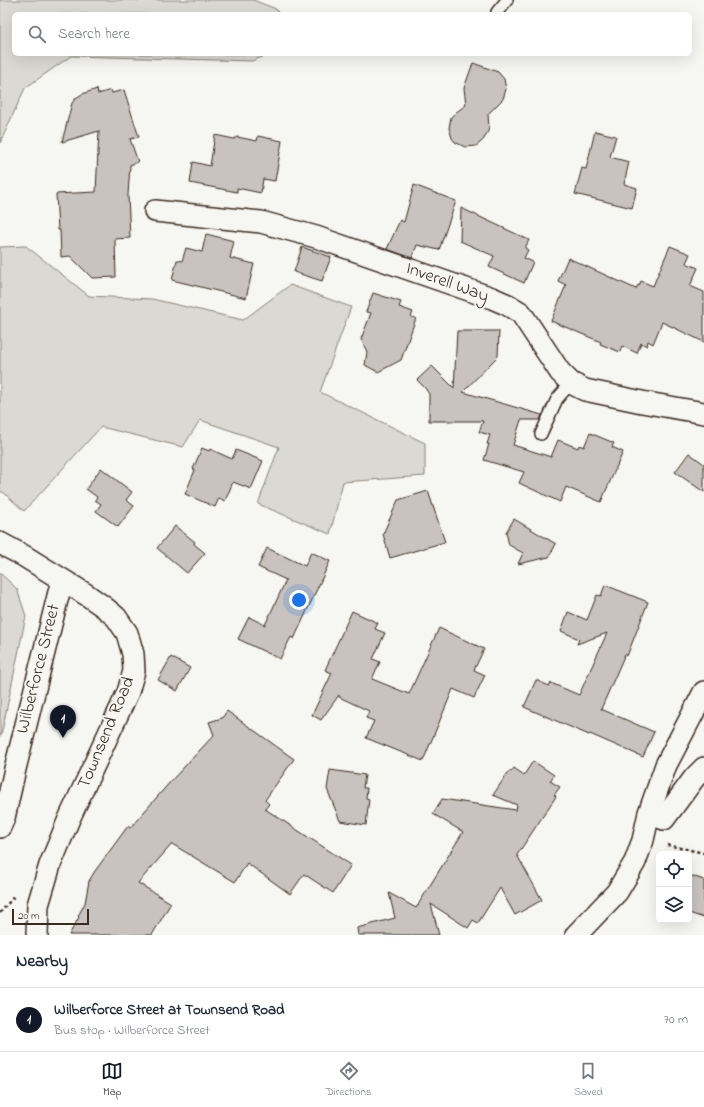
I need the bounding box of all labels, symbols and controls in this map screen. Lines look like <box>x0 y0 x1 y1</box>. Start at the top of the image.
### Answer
search box <box>12 12 692 56</box>
icon: search <box>26 23 48 45</box>
text: Search here <box>58 23 130 45</box>
street label: Inverell Way <box>402 256 492 310</box>
your location <box>289 590 309 610</box>
street label: Wilberforce Street <box>10 602 68 736</box>
street label: Townsend Road <box>72 673 142 793</box>
pin: 1 <box>50 705 76 738</box>
map controls <box>656 851 692 923</box>
button: locate <box>656 851 692 887</box>
button: layers <box>656 887 692 923</box>
scale bar <box>12 907 89 926</box>
text: 20 m <box>18 908 40 924</box>
text: Nearby <box>16 949 68 974</box>
text: Wilberforce Street at Townsend Road <box>54 999 285 1021</box>
text: 1 <box>27 1010 31 1029</box>
text: 70 m <box>664 1010 688 1029</box>
text: Bus stop · Wilberforce Street <box>54 1021 210 1040</box>
tab: Map <box>101 1060 123 1100</box>
tab: Directions <box>326 1060 372 1100</box>
tab: Saved <box>574 1060 603 1100</box>

